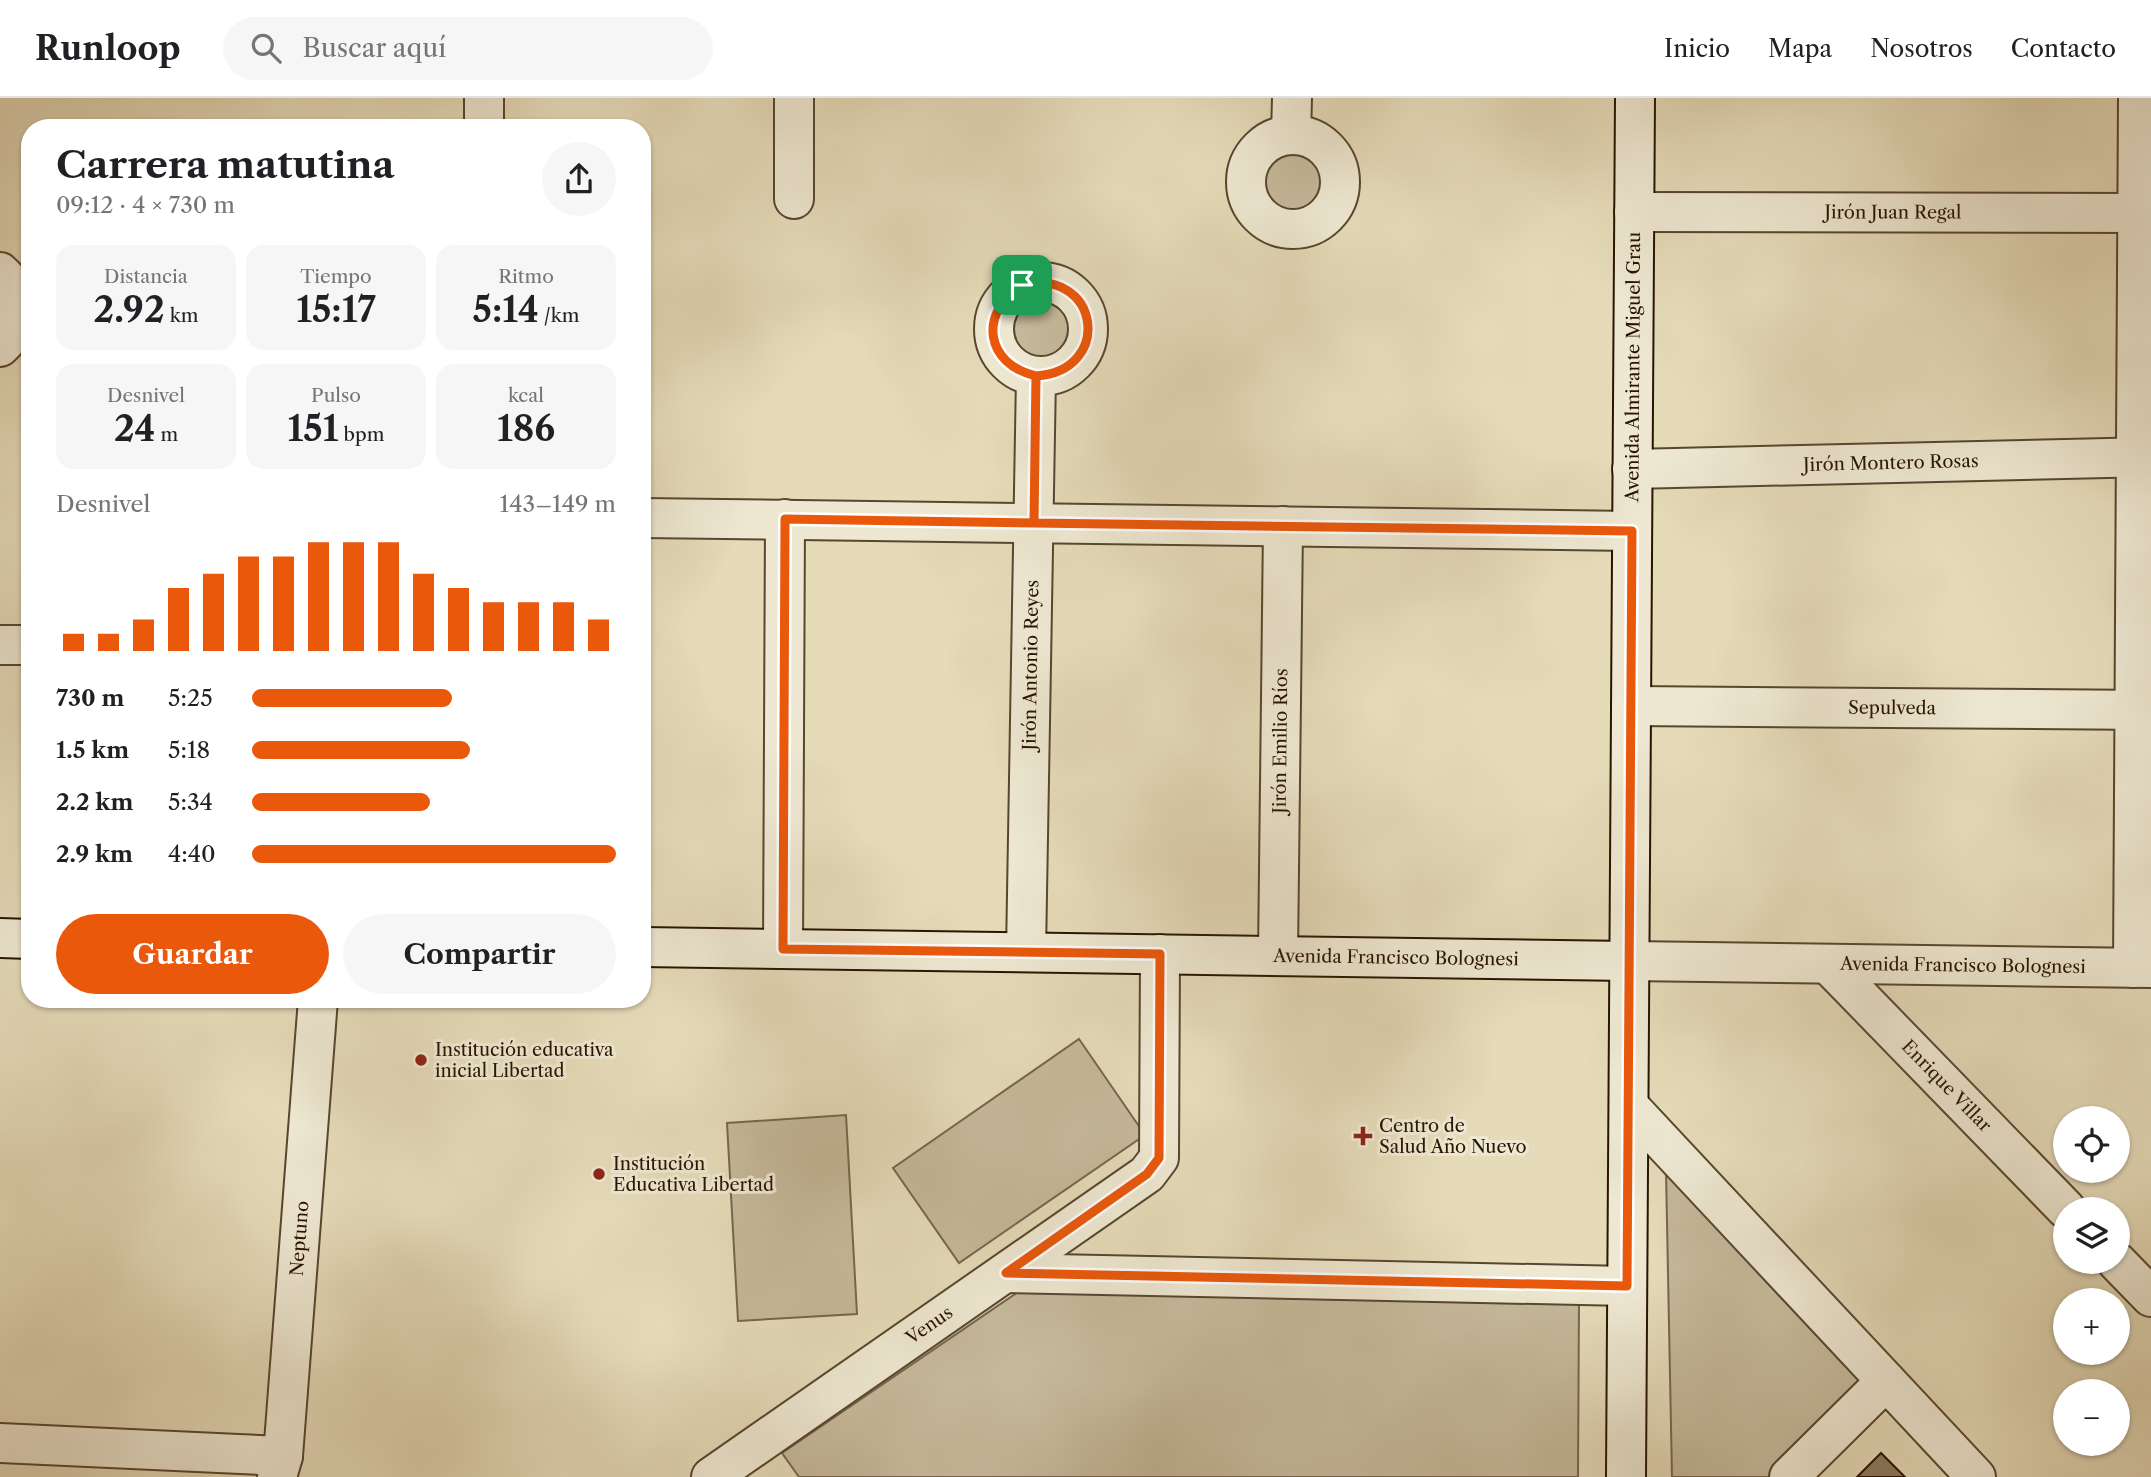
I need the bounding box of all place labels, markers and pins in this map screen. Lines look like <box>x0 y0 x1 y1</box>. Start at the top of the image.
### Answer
pin <box>992 255 1052 315</box>
place label: Institución educativa inicial Libertad <box>435 1039 614 1082</box>
marker: Institución educativa inicial Libertad <box>413 1052 429 1068</box>
place label: Centro de Salud Año Nuevo <box>1379 1115 1526 1158</box>
marker: Centro de Salud Año Nuevo <box>1353 1126 1373 1146</box>
place label: Institución Educativa Libertad <box>613 1153 774 1196</box>
marker: Institución Educativa Libertad <box>591 1166 607 1182</box>

